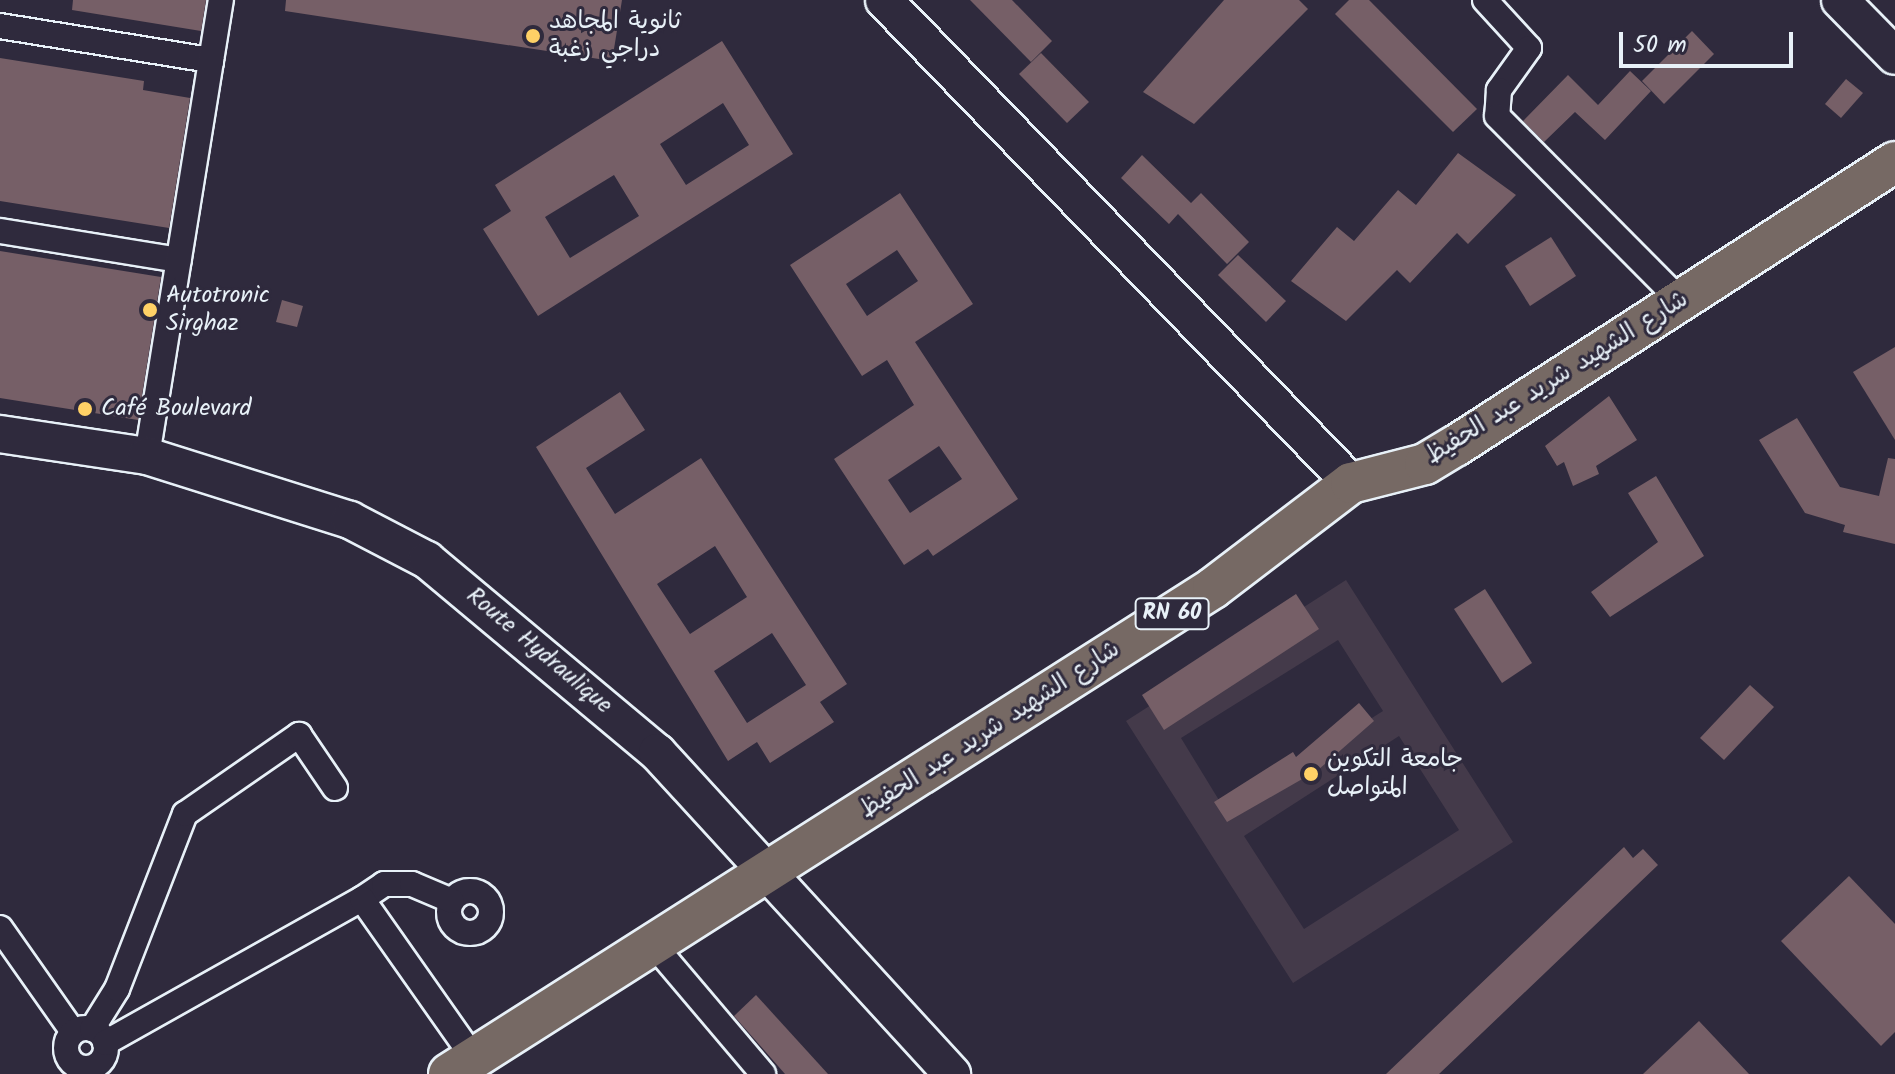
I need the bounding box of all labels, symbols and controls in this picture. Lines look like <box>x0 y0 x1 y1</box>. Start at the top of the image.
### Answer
place label: ثانوية المجاهد دراجي زغبة <box>549 8 681 64</box>
scale bar <box>1623 16 1797 66</box>
text: 50 m <box>1633 26 1687 65</box>
marker: ثانوية المجاهد دراجي زغبة <box>524 27 542 45</box>
place label: Autotronic Sirghaz <box>166 282 270 338</box>
street label: شارع الشهيد شريد عبد الحفيظ <box>1420 285 1694 471</box>
marker: Autotronic Sirghaz <box>141 301 159 319</box>
place label: Café Boulevard <box>101 395 251 423</box>
marker: Café Boulevard <box>76 400 94 418</box>
street label: Route Hydraulique <box>460 582 618 720</box>
road number: RN 60 <box>1134 596 1210 632</box>
street label: شارع الشهيد شريد عبد الحفيظ <box>855 635 1125 825</box>
place label: جامعة التكوين المتواصل <box>1327 746 1463 802</box>
marker: جامعة التكوين المتواصل <box>1302 765 1320 783</box>

